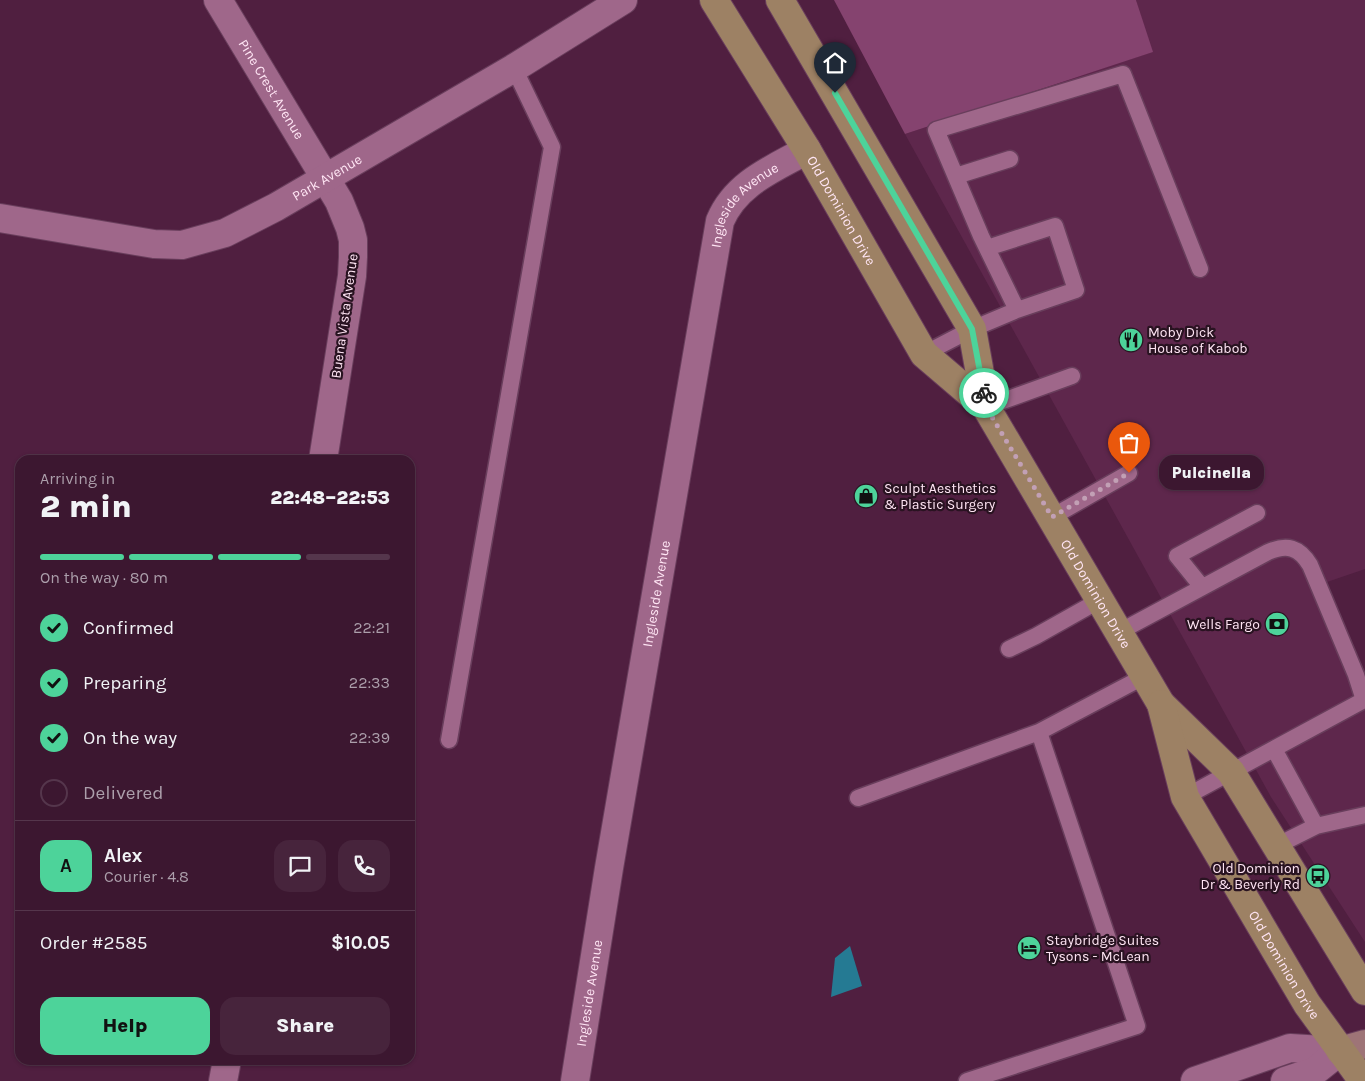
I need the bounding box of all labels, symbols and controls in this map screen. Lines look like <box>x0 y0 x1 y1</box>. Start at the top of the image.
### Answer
street label: Pine Crest Avenue <box>235 36 308 143</box>
pin <box>814 42 856 93</box>
icon: home <box>821 49 849 77</box>
street label: Park Avenue <box>289 151 365 205</box>
street label: Old Dominion Drive <box>803 153 879 268</box>
street label: Ingleside Avenue <box>708 159 781 249</box>
street label: Buena Vista Avenue <box>327 253 362 379</box>
place label: Moby Dick House of Kabob <box>1148 324 1248 357</box>
restaurant icon: Moby Dick House of Kabob <box>1118 327 1144 353</box>
courier <box>959 368 1009 418</box>
icon: bike <box>970 379 998 407</box>
pin <box>1108 422 1150 473</box>
icon: bag <box>1115 429 1143 457</box>
callout: Pulcinella <box>1159 456 1264 490</box>
text: Pulcinella <box>1172 463 1251 482</box>
text: Arriving in <box>40 469 115 488</box>
place label: Sculpt Aesthetics & Plastic Surgery <box>884 480 996 513</box>
shop icon: Sculpt Aesthetics & Plastic Surgery <box>853 483 879 509</box>
text: 22:48–22:53 <box>270 487 390 509</box>
text: 2 min <box>40 488 132 525</box>
street label: Old Dominion Drive <box>1057 536 1134 652</box>
street label: Ingleside Avenue <box>639 539 674 648</box>
text: On the way · 80 m <box>40 568 168 587</box>
bank icon: Wells Fargo <box>1264 611 1290 637</box>
icon: check <box>40 614 68 642</box>
place label: Wells Fargo <box>1187 616 1260 633</box>
text: Confirmed <box>83 617 174 639</box>
text: 22:21 <box>353 618 390 637</box>
icon: check <box>40 669 68 697</box>
text: Preparing <box>83 672 166 694</box>
text: 22:33 <box>349 673 390 692</box>
icon: check <box>40 724 68 752</box>
text: On the way <box>83 727 177 749</box>
text: 22:39 <box>349 728 390 747</box>
text: Delivered <box>83 782 163 804</box>
button: chat <box>274 840 326 892</box>
button: phone <box>338 840 390 892</box>
text: Alex <box>104 845 142 867</box>
text: A <box>60 855 72 877</box>
place label: Old Dominion Dr & Beverly Rd <box>1200 860 1300 893</box>
bus stop icon: Old Dominion Dr & Beverly Rd <box>1305 863 1331 889</box>
text: Courier · 4.8 <box>104 867 189 886</box>
street label: Old Dominion Drive <box>1245 908 1323 1023</box>
text: Order #2585 <box>40 932 148 954</box>
text: $10.05 <box>331 932 390 954</box>
place label: Staybridge Suites Tysons - McLean <box>1046 932 1159 965</box>
hotel icon: Staybridge Suites Tysons - McLean <box>1016 935 1042 961</box>
street label: Ingleside Avenue <box>573 939 606 1048</box>
button: Help <box>40 997 210 1055</box>
button: Share <box>220 997 390 1055</box>

